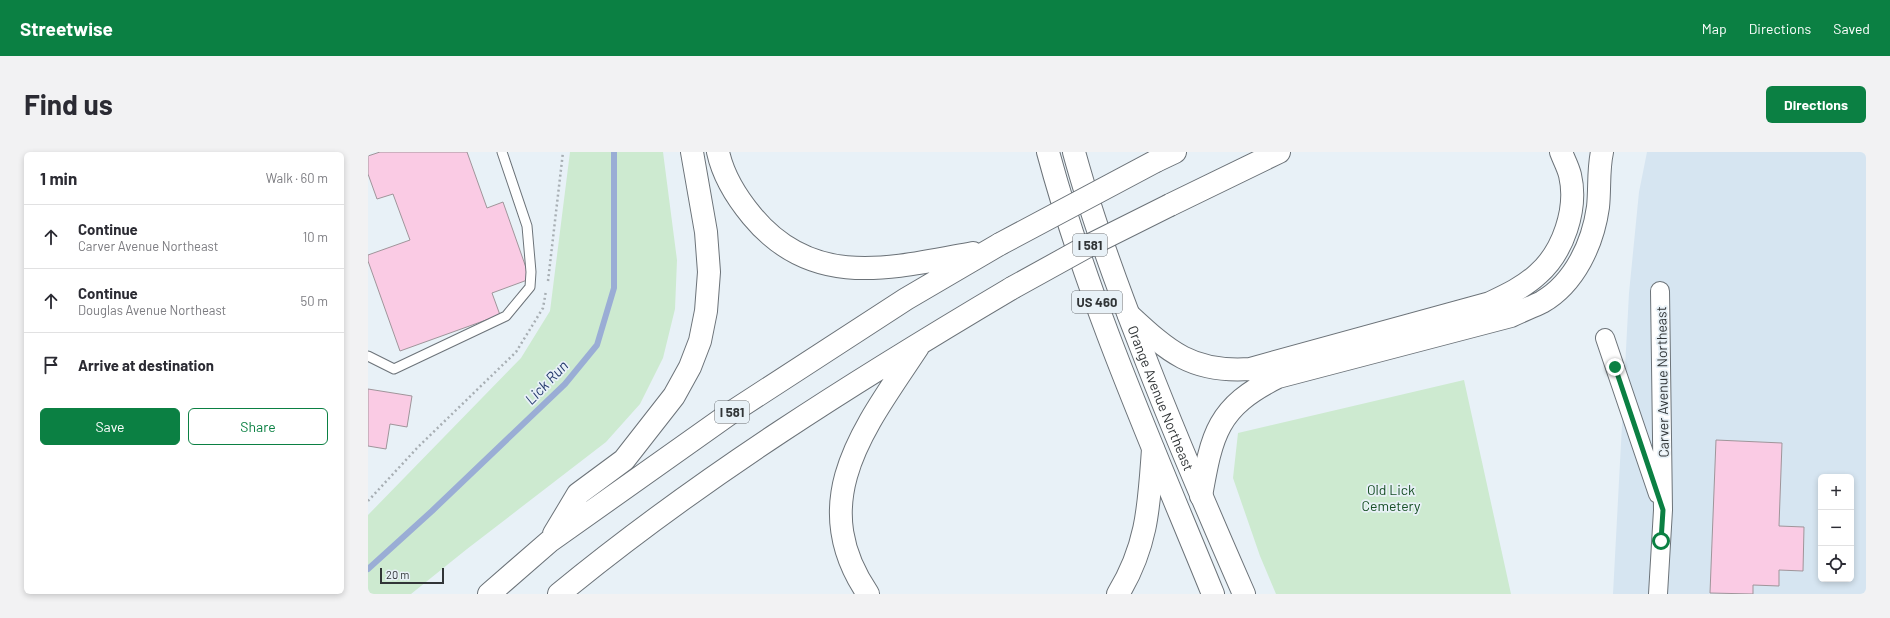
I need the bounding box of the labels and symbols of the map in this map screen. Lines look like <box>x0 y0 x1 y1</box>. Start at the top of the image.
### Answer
road number: I 581 <box>1073 234 1107 256</box>
road number: US 460 <box>1072 291 1122 313</box>
street label: Carver Avenue Northeast <box>1652 306 1672 458</box>
street label: Orange Avenue Northeast <box>1125 323 1198 473</box>
water label: Lick Run <box>521 356 571 408</box>
route end <box>1606 358 1624 376</box>
road number: I 581 <box>715 401 749 423</box>
park label: Old Lick Cemetery <box>1361 481 1421 514</box>
route start <box>1652 532 1670 550</box>
scale bar <box>380 566 444 585</box>

